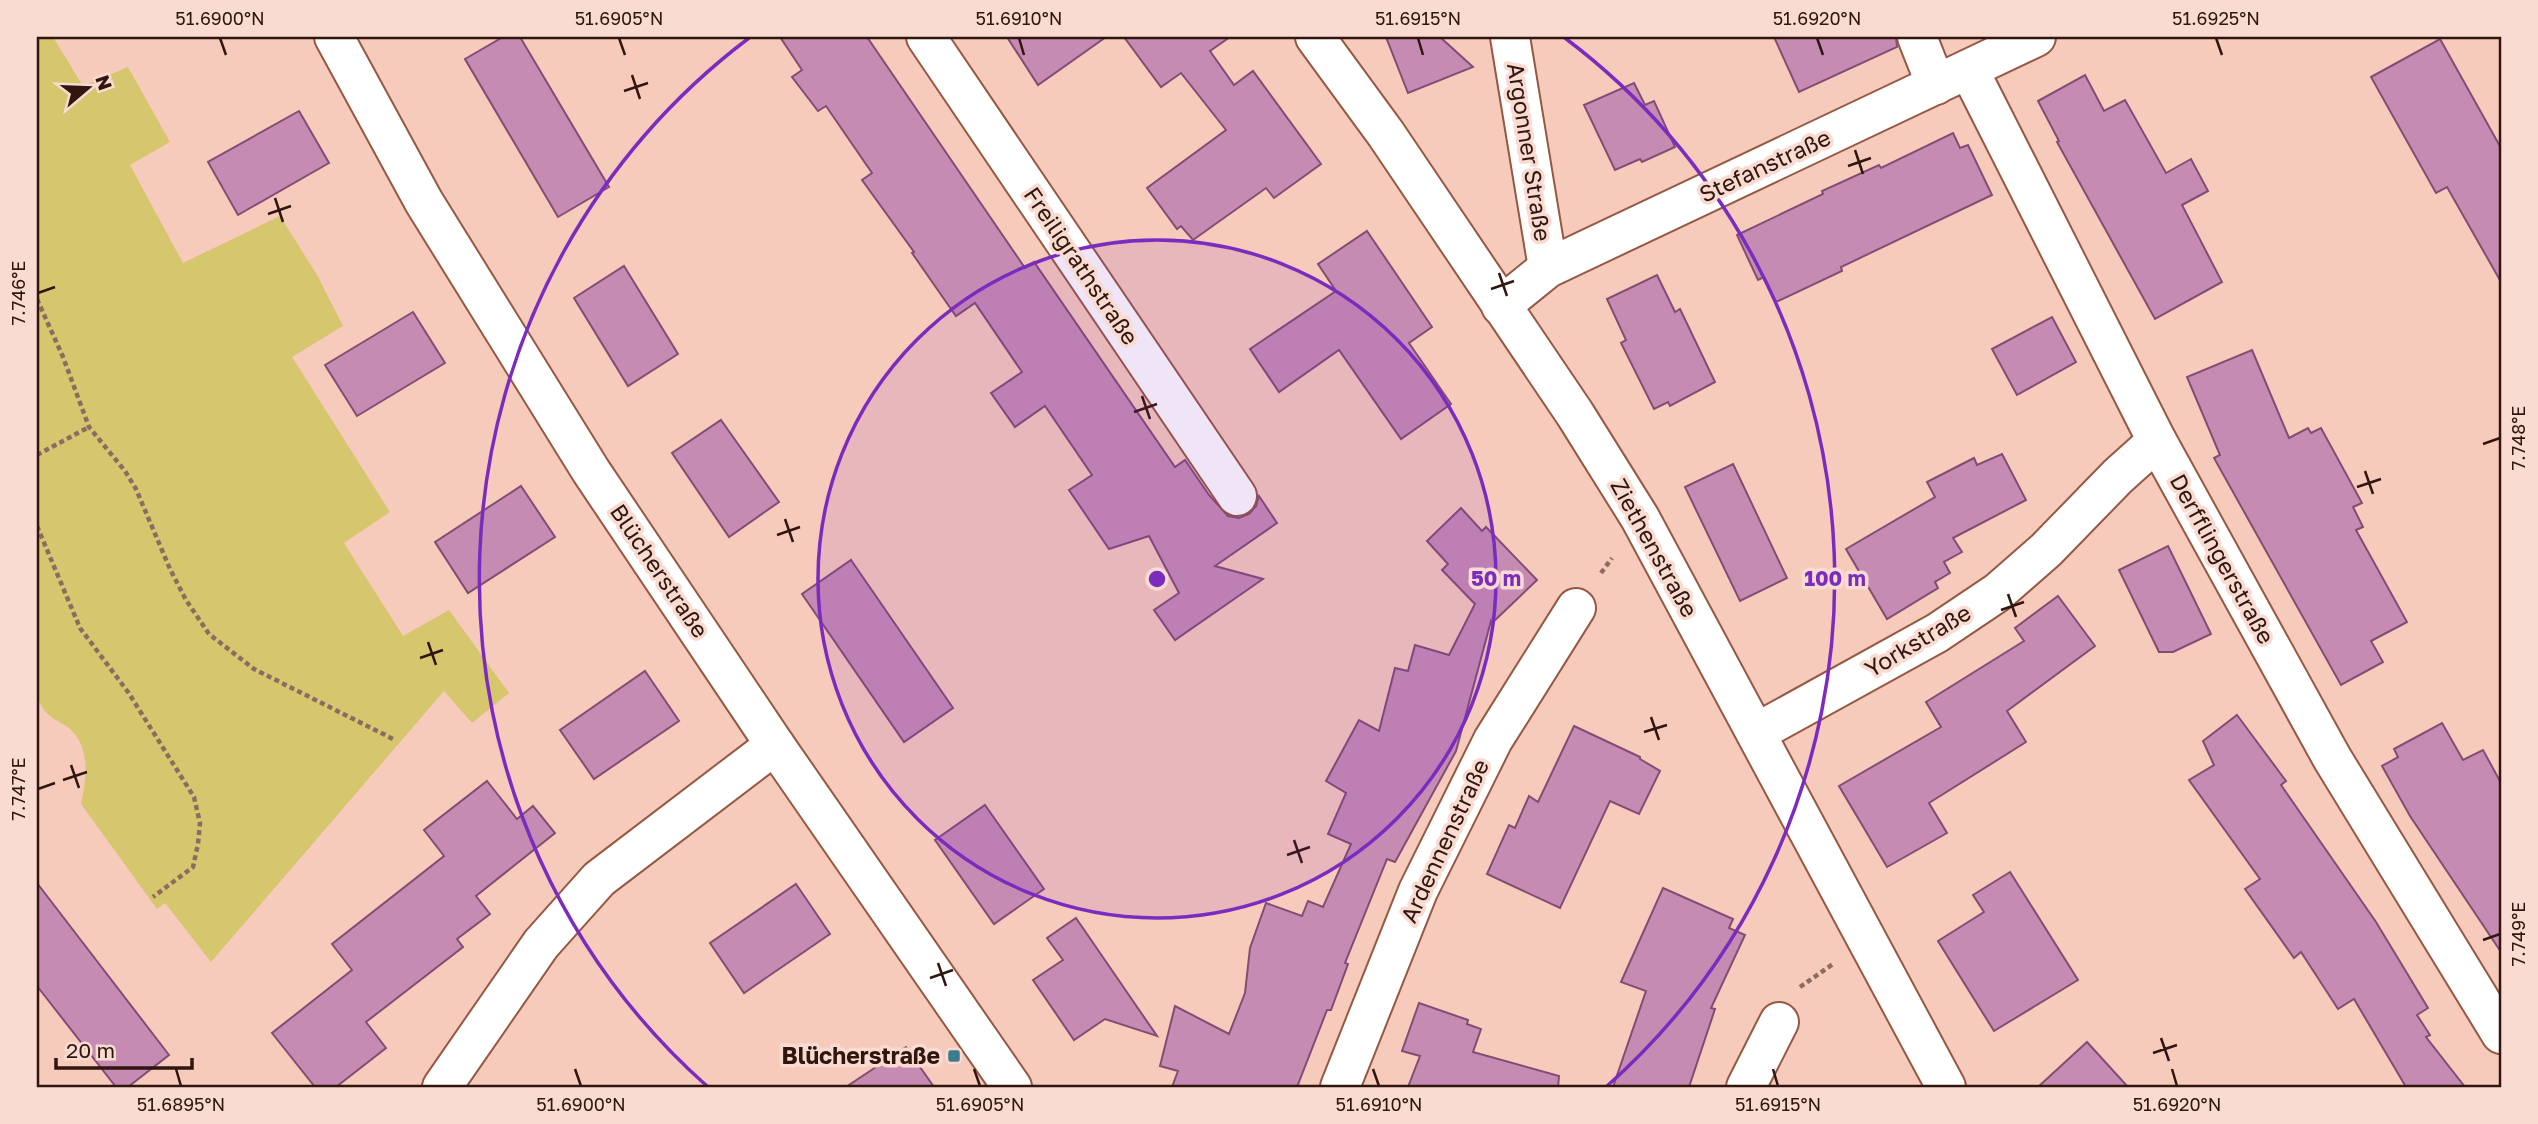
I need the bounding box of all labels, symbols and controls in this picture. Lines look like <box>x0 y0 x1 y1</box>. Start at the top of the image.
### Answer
text: 51.6900°N <box>175 7 265 29</box>
text: 51.6905°N <box>575 7 663 29</box>
text: 51.6910°N <box>976 7 1062 29</box>
text: 51.6915°N <box>1375 7 1461 29</box>
text: 51.6920°N <box>1773 7 1861 29</box>
text: 51.6925°N <box>2172 7 2260 29</box>
north arrow <box>52 52 122 122</box>
street label: Argonner Straße <box>1502 61 1558 243</box>
text: N <box>91 72 118 93</box>
street label: Stefanstraße <box>1695 123 1835 208</box>
street label: Freiligrathstraße <box>1019 181 1145 350</box>
text: 7.746°E <box>7 261 29 325</box>
text: 7.748°E <box>2507 406 2529 470</box>
street label: Derfflingerstraße <box>2165 469 2281 648</box>
street label: Ziethenstraße <box>1605 473 1704 622</box>
street label: Blücherstraße <box>605 498 715 643</box>
text: 50 m <box>1471 565 1521 591</box>
text: 100 m <box>1804 565 1866 591</box>
centre of rings <box>1145 567 1169 591</box>
street label: Yorkstraße <box>1860 598 1975 683</box>
street label: Ardennenstraße <box>1394 754 1494 927</box>
text: 7.747°E <box>7 758 29 821</box>
text: 7.749°E <box>2507 902 2529 966</box>
scale bar <box>56 1026 192 1070</box>
text: 20 m <box>66 1037 115 1063</box>
place label: Blücherstraße <box>782 1041 940 1069</box>
marker: Blücherstraße <box>946 1048 962 1064</box>
text: 51.6895°N <box>137 1093 225 1115</box>
text: 51.6900°N <box>536 1093 626 1115</box>
text: 51.6905°N <box>936 1093 1024 1115</box>
text: 51.6910°N <box>1336 1093 1422 1115</box>
text: 51.6915°N <box>1735 1093 1821 1115</box>
text: 51.6920°N <box>2133 1093 2221 1115</box>

